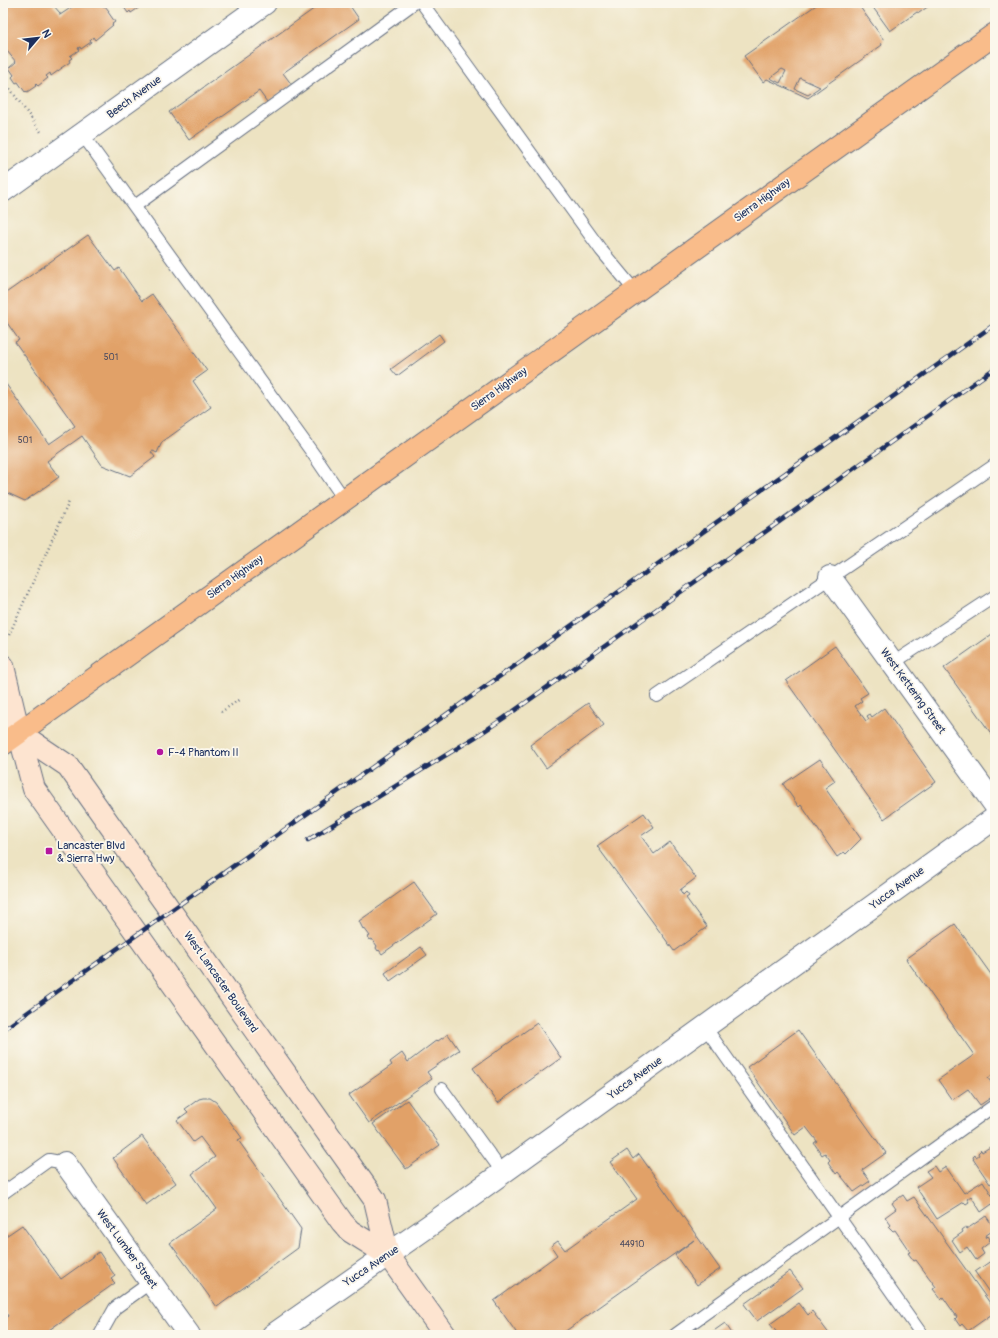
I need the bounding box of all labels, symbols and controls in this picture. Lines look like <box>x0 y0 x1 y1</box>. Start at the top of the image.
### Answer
north arrow <box>18 18 58 58</box>
text: N <box>39 27 54 40</box>
street label: Beech Avenue <box>104 73 164 121</box>
street label: Sierra Highway <box>731 175 793 225</box>
house number: 501 <box>104 352 118 363</box>
street label: Sierra Highway <box>468 364 530 414</box>
house number: 501 <box>18 435 32 446</box>
street label: Sierra Highway <box>204 552 266 602</box>
street label: West Kettering Street <box>878 646 949 737</box>
place label: F-4 Phantom II <box>168 746 239 759</box>
marker: F-4 Phantom II <box>155 747 165 757</box>
place label: Lancaster Blvd & Sierra Hwy <box>57 839 125 865</box>
marker: Lancaster Blvd & Sierra Hwy <box>44 846 54 856</box>
street label: Yucca Avenue <box>866 864 927 913</box>
street label: West Lancaster Boulevard <box>181 929 261 1035</box>
street label: Yucca Avenue <box>604 1054 665 1103</box>
street label: West Lumber Street <box>94 1207 160 1292</box>
house number: 44910 <box>620 1239 644 1250</box>
street label: Yucca Avenue <box>340 1242 402 1290</box>

